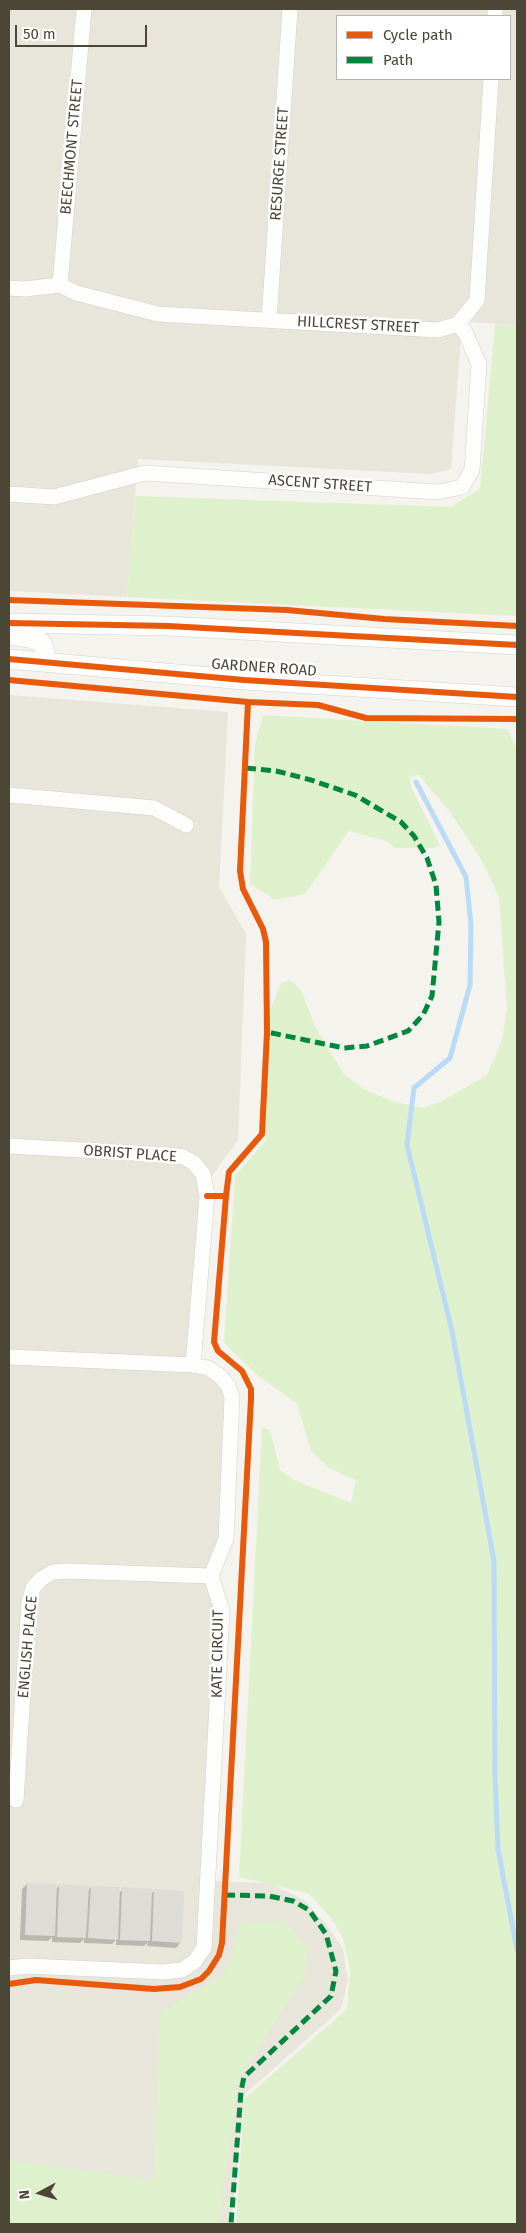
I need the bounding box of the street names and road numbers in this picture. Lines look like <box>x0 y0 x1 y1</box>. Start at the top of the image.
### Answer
street label: BEECHMONT STREET <box>57 79 87 215</box>
street label: RESURGE STREET <box>267 107 293 221</box>
street label: HILLCREST STREET <box>296 313 420 337</box>
street label: ASCENT STREET <box>268 471 372 497</box>
street label: GARDNER ROAD <box>211 655 317 681</box>
street label: OBRIST PLACE <box>83 1142 177 1166</box>
street label: ENGLISH PLACE <box>15 1595 41 1699</box>
street label: KATE CIRCUIT <box>208 1610 228 1698</box>

